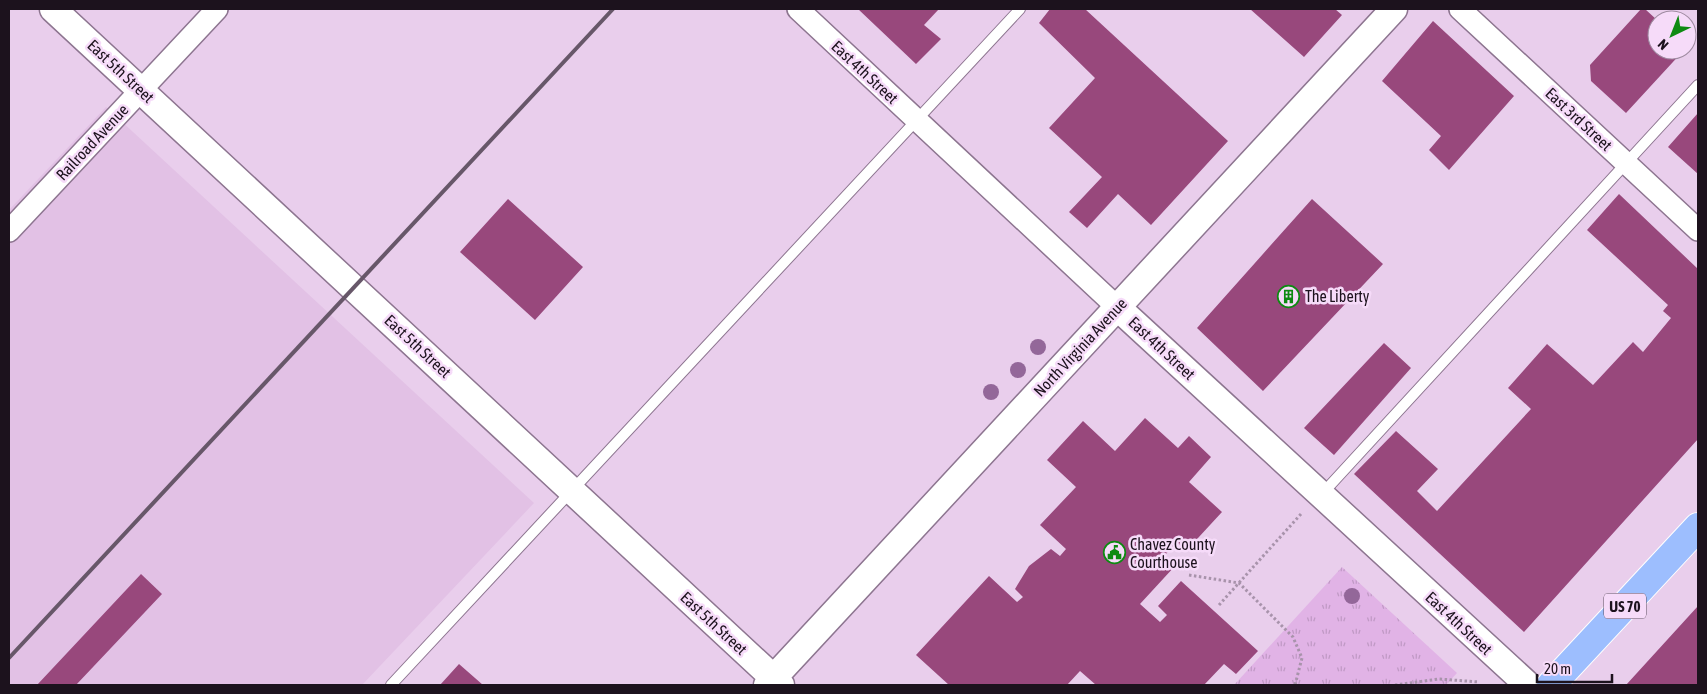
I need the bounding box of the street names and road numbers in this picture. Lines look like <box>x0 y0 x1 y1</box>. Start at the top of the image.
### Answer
street label: East 5th Street <box>84 36 158 106</box>
street label: East 4th Street <box>828 37 902 107</box>
street label: East 3rd Street <box>1542 84 1616 154</box>
street label: Railroad Avenue <box>52 100 132 184</box>
street label: North Virginia Avenue <box>1030 294 1131 401</box>
street label: East 5th Street <box>381 311 455 381</box>
street label: East 4th Street <box>1125 313 1199 383</box>
street label: East 5th Street <box>677 588 751 658</box>
street label: East 4th Street <box>1422 588 1496 658</box>
road number: US 70 <box>1604 594 1646 618</box>

